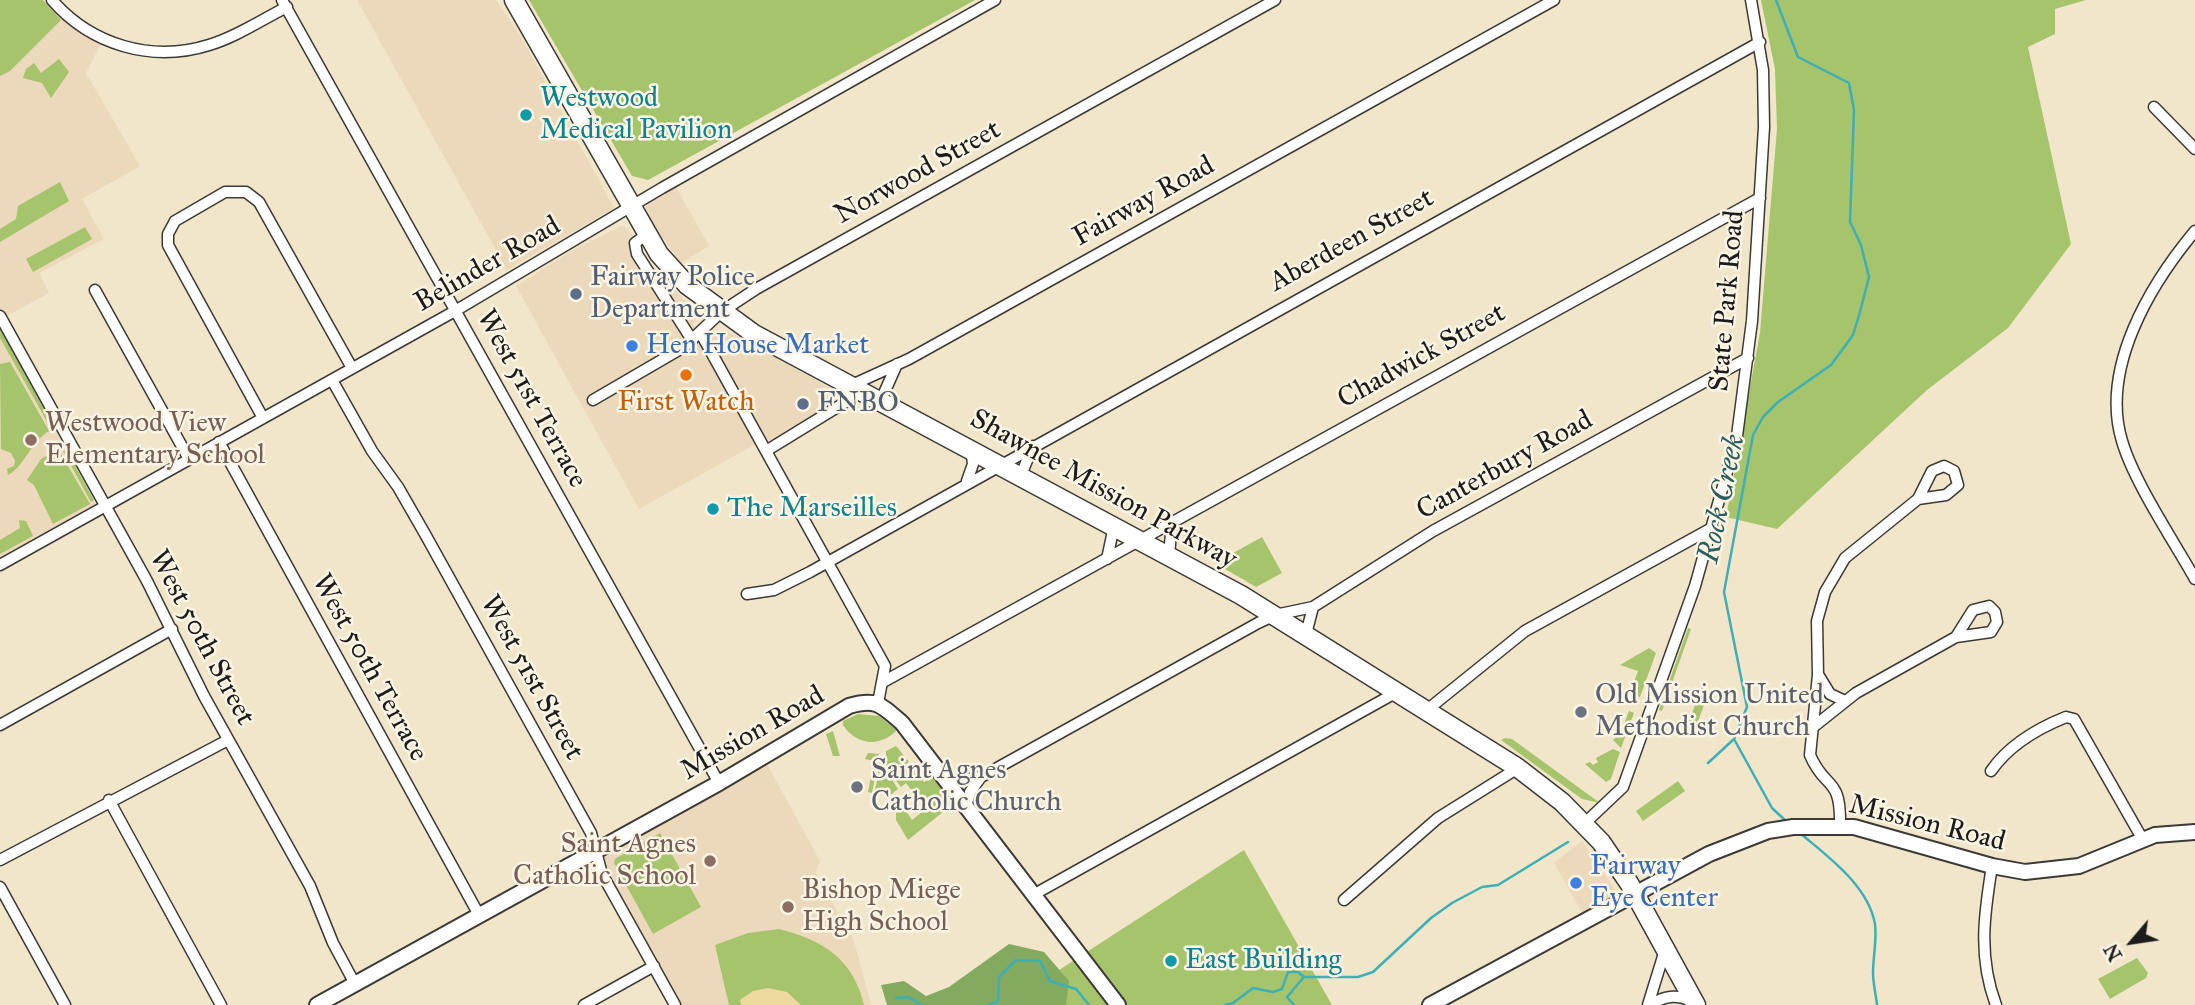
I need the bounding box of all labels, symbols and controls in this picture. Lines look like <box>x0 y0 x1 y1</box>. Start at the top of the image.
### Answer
place label: Westwood Medical Pavilion <box>540 82 732 148</box>
marker: Westwood Medical Pavilion <box>518 107 534 123</box>
street label: Norwood Street <box>829 114 1007 232</box>
street label: Fairway Road <box>1067 149 1221 255</box>
street label: Aberdeen Street <box>1264 182 1440 300</box>
street label: State Park Road <box>1703 209 1753 393</box>
street label: Belinder Road <box>409 210 567 320</box>
place label: Fairway Police Department <box>590 261 755 327</box>
marker: Fairway Police Department <box>568 286 584 302</box>
street label: Chadwick Street <box>1332 297 1512 417</box>
street label: West 51st Terrace <box>468 304 594 494</box>
place label: Hen House Market <box>646 329 869 363</box>
marker: Hen House Market <box>624 338 640 354</box>
marker: First Watch <box>678 367 694 383</box>
place label: First Watch <box>617 386 755 420</box>
place label: FNBO <box>817 387 899 421</box>
marker: FNBO <box>795 396 811 412</box>
street label: Shawnee Mission Parkway <box>964 403 1242 577</box>
street label: Canterbury Road <box>1411 404 1599 528</box>
place label: Westwood View Elementary School <box>45 407 265 473</box>
water label: Rock Creek <box>1692 431 1754 567</box>
marker: Westwood View Elementary School <box>23 432 39 448</box>
place label: The Marseilles <box>727 492 897 526</box>
marker: The Marseilles <box>705 501 721 517</box>
street label: West 50th Street <box>141 545 261 731</box>
street label: West 50th Terrace <box>304 568 434 768</box>
street label: West 51st Street <box>472 590 590 766</box>
place label: Old Mission United Methodist Church <box>1595 679 1824 745</box>
street label: Mission Road <box>675 680 831 788</box>
marker: Old Mission United Methodist Church <box>1573 704 1589 720</box>
place label: Saint Agnes Catholic Church <box>871 754 1062 820</box>
marker: Saint Agnes Catholic Church <box>849 779 865 795</box>
street label: Mission Road <box>1845 788 2009 860</box>
place label: Saint Agnes Catholic School <box>513 828 696 894</box>
place label: Fairway Eye Center <box>1590 850 1718 916</box>
marker: Saint Agnes Catholic School <box>702 853 718 869</box>
place label: Bishop Miege High School <box>802 874 961 940</box>
marker: Fairway Eye Center <box>1568 875 1584 891</box>
marker: Bishop Miege High School <box>780 899 796 915</box>
north arrow <box>2097 907 2167 977</box>
text: N <box>2099 940 2127 965</box>
place label: East Building <box>1185 944 1342 978</box>
marker: East Building <box>1163 953 1179 969</box>

